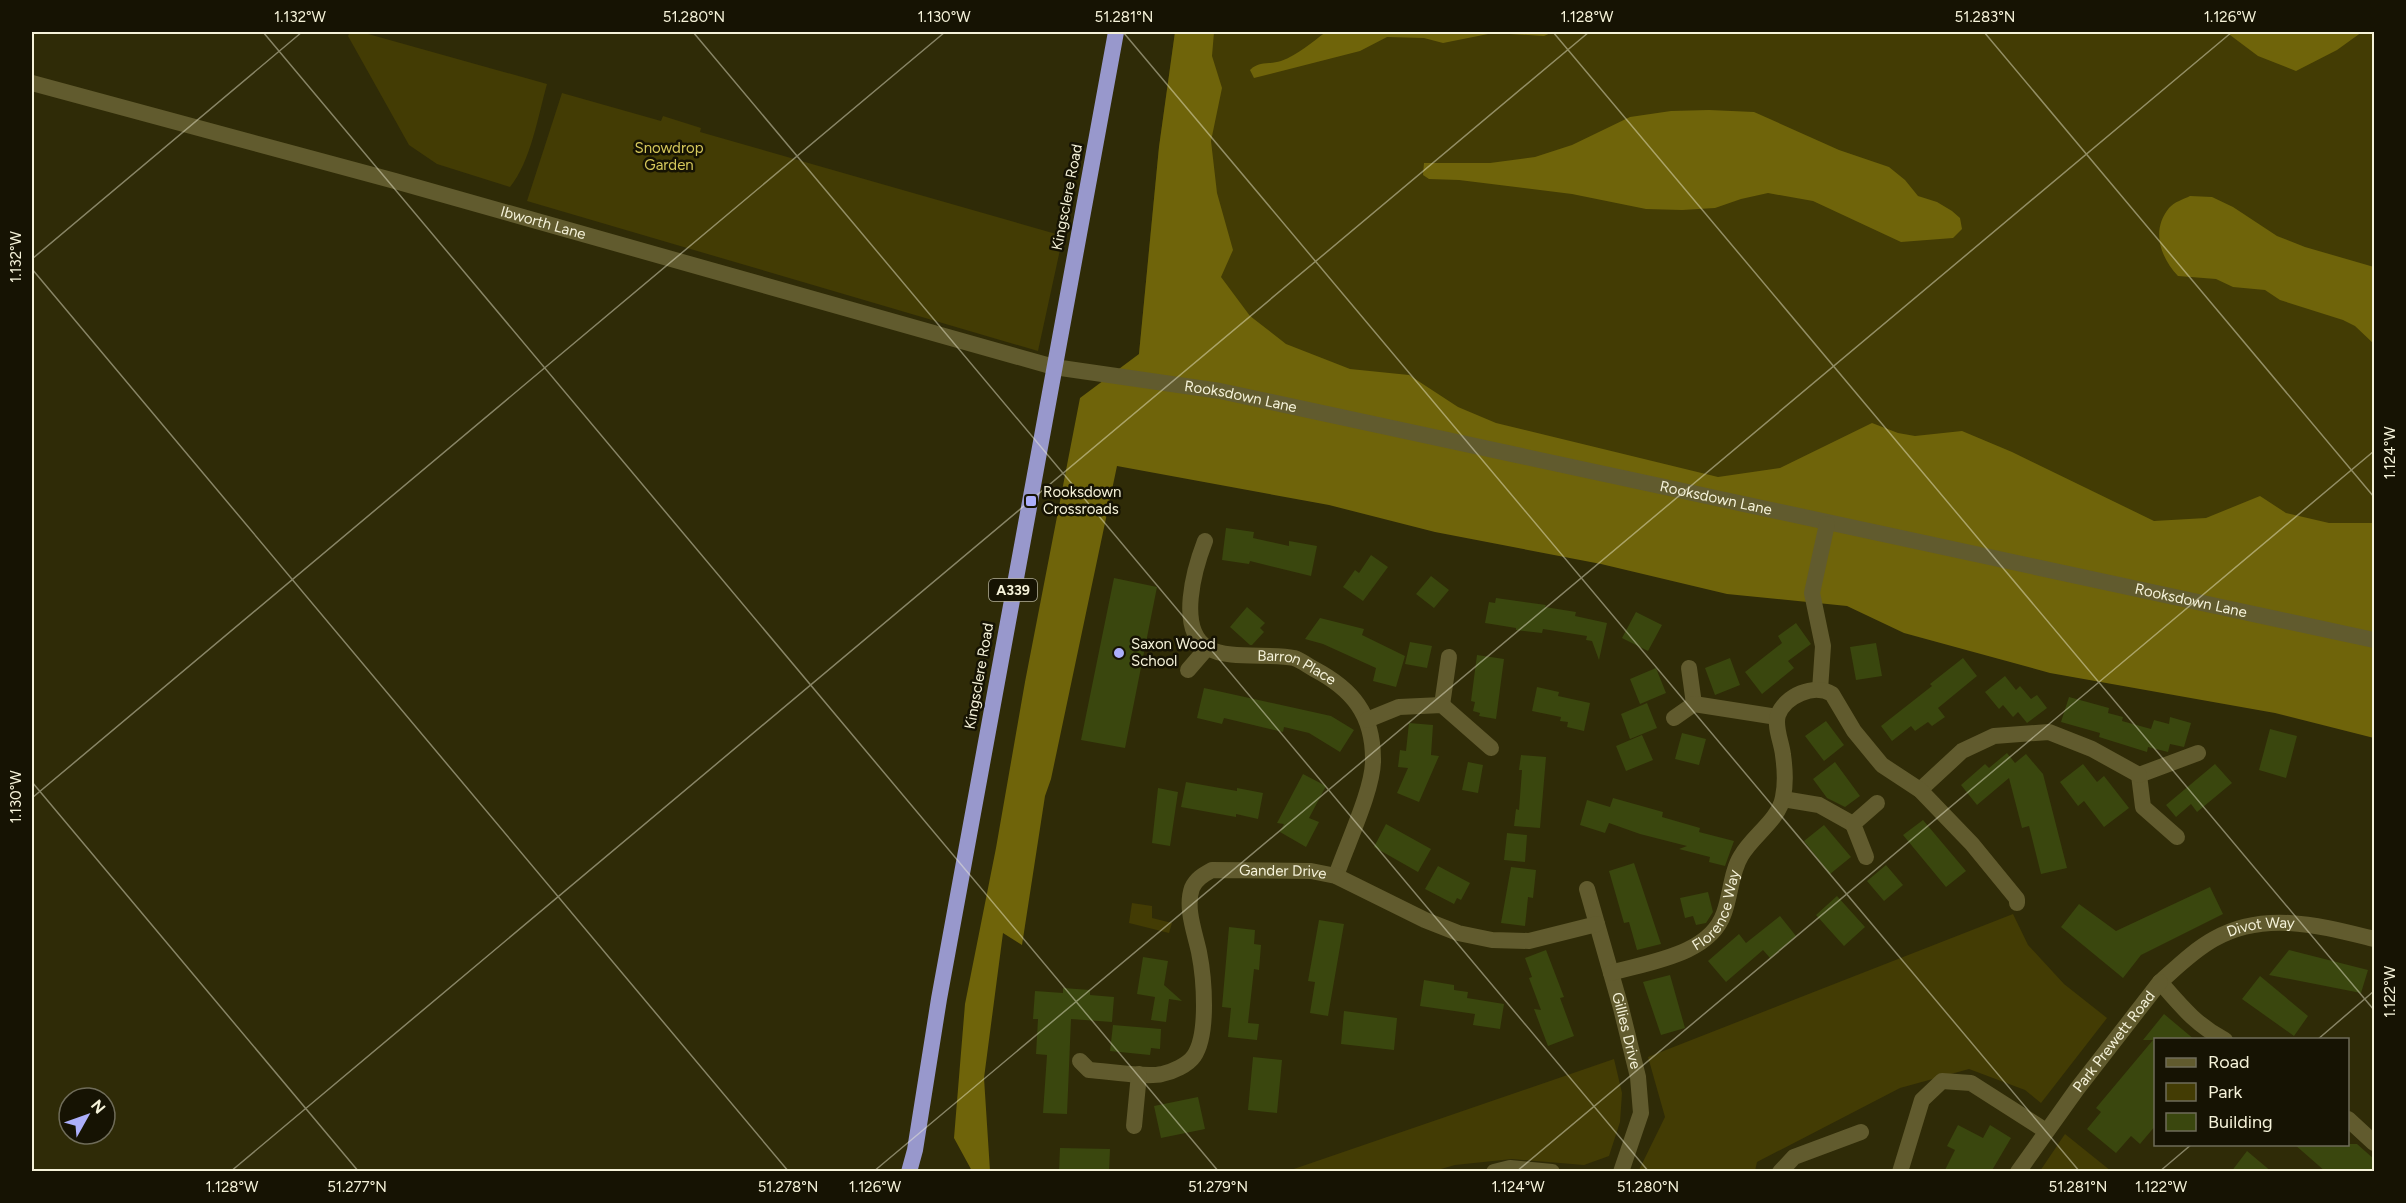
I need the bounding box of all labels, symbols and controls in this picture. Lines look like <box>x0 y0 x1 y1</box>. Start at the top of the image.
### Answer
text: 1.132°W <box>274 8 327 26</box>
text: 51.280°N <box>663 8 725 26</box>
text: 1.130°W <box>917 8 971 26</box>
text: 51.281°N <box>1095 8 1153 26</box>
text: 1.128°W <box>1560 8 1614 26</box>
text: 51.283°N <box>1955 8 2015 26</box>
text: 1.126°W <box>2204 8 2257 26</box>
park label: Snowdrop Garden <box>634 139 704 174</box>
street label: Kingsclere Road <box>1048 142 1086 252</box>
street label: Ibworth Lane <box>498 202 588 243</box>
text: 1.132°W <box>7 230 25 283</box>
street label: Rooksdown Lane <box>1183 377 1299 416</box>
text: 1.124°W <box>2381 426 2399 480</box>
street label: Rooksdown Lane <box>1658 477 1774 519</box>
place label: Rooksdown Crossroads <box>1043 483 1121 518</box>
marker: Rooksdown Crossroads <box>1024 494 1038 508</box>
road number: A339 <box>989 579 1037 601</box>
street label: Rooksdown Lane <box>2133 580 2249 621</box>
street label: Kingsclere Road <box>961 621 997 731</box>
place label: Saxon Wood School <box>1131 635 1216 670</box>
marker: Saxon Wood School <box>1112 646 1126 660</box>
street label: Barron Place <box>1257 647 1340 689</box>
text: 1.130°W <box>7 770 25 824</box>
street label: Gander Drive <box>1239 861 1328 883</box>
street label: Florence Way <box>1689 868 1743 955</box>
street label: Divot Way <box>2224 914 2295 941</box>
text: 1.122°W <box>2381 965 2399 1018</box>
street label: Park Prewett Road <box>2069 987 2159 1096</box>
street label: Gillies Drive <box>1608 990 1645 1071</box>
legend <box>2154 1038 2349 1146</box>
text: Road <box>2208 1051 2249 1073</box>
text: Park <box>2208 1081 2243 1103</box>
north arrow <box>57 1086 117 1146</box>
text: N <box>87 1096 109 1118</box>
text: Building <box>2208 1111 2273 1133</box>
text: 1.128°W <box>205 1178 259 1196</box>
text: 51.277°N <box>327 1178 387 1196</box>
text: 51.278°N <box>758 1178 818 1196</box>
text: 1.126°W <box>849 1178 902 1196</box>
text: 51.279°N <box>1188 1178 1248 1196</box>
text: 1.124°W <box>1491 1178 1545 1196</box>
text: 51.280°N <box>1617 1178 1679 1196</box>
text: 51.281°N <box>2049 1178 2107 1196</box>
text: 1.122°W <box>2135 1178 2188 1196</box>

